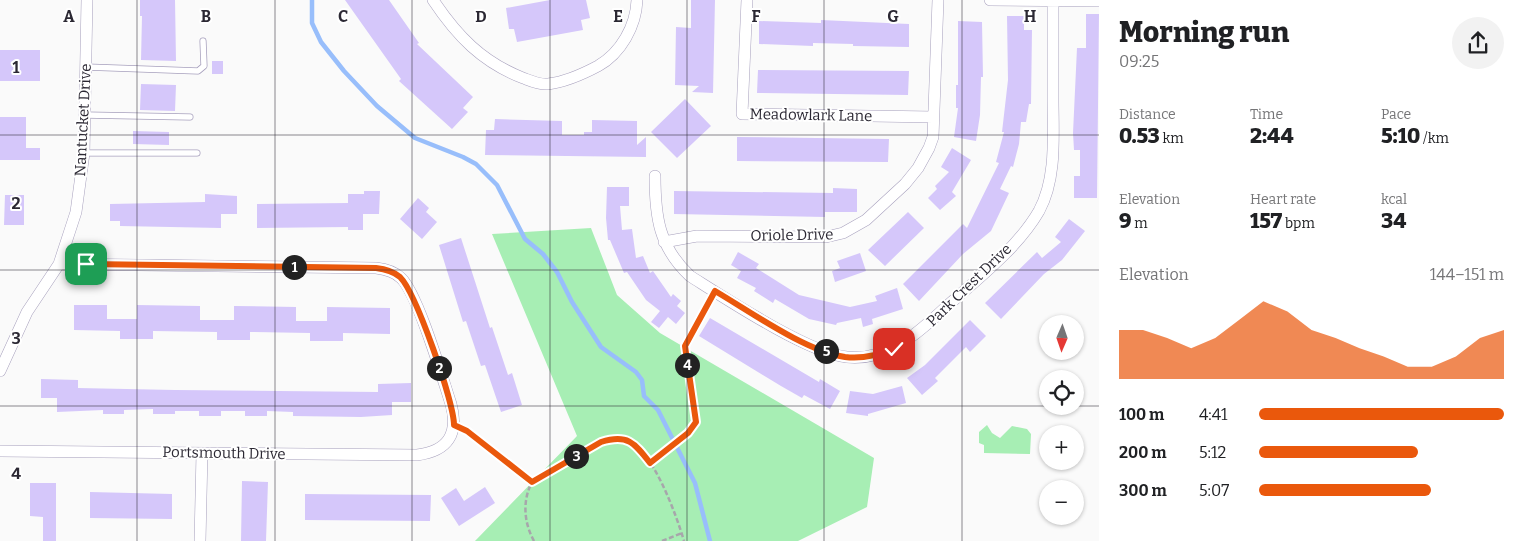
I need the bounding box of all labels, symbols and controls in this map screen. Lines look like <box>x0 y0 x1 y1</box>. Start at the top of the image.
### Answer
text: A <box>63 7 75 26</box>
text: B <box>201 7 211 26</box>
text: C <box>338 7 348 26</box>
text: D <box>475 7 487 26</box>
text: E <box>613 7 623 26</box>
text: F <box>752 7 761 26</box>
text: G <box>887 7 899 26</box>
text: H <box>1024 7 1037 26</box>
text: Morning run <box>1119 16 1289 49</box>
button: share <box>1452 17 1504 69</box>
text: 09:25 <box>1119 52 1159 71</box>
text: 1 <box>13 58 20 77</box>
street label: Nantucket Drive <box>71 63 95 177</box>
street label: Meadowlark Lane <box>749 105 873 125</box>
text: Distance <box>1119 106 1176 123</box>
text: Time <box>1250 106 1283 123</box>
text: Pace <box>1381 106 1411 123</box>
text: 0.53 <box>1119 123 1160 149</box>
text: 2:44 <box>1250 123 1293 149</box>
text: 5:10 <box>1381 123 1420 149</box>
text: km <box>1160 130 1184 147</box>
text: /km <box>1420 130 1449 147</box>
text: Elevation <box>1119 191 1180 208</box>
text: Heart rate <box>1250 191 1316 208</box>
text: kcal <box>1381 191 1407 208</box>
text: 2 <box>11 194 21 213</box>
text: 9 <box>1119 208 1131 234</box>
text: 157 <box>1250 208 1282 234</box>
text: 34 <box>1381 208 1406 234</box>
text: m <box>1131 215 1148 232</box>
text: bpm <box>1282 215 1315 232</box>
street label: Oriole Drive <box>750 225 834 245</box>
street label: Park Crest Drive <box>923 240 1015 330</box>
pin <box>65 243 107 285</box>
icon: arrive <box>72 250 100 278</box>
pin: 1 <box>282 254 306 280</box>
text: 1 <box>291 259 298 276</box>
text: Elevation <box>1119 265 1189 284</box>
text: 144–151 m <box>1430 265 1504 284</box>
north arrow <box>1039 315 1084 360</box>
map controls <box>1039 315 1084 525</box>
pin <box>873 328 915 370</box>
text: 3 <box>11 329 21 348</box>
icon: check <box>880 335 908 363</box>
pin: 5 <box>814 338 838 364</box>
text: 5 <box>823 343 830 360</box>
pin: 4 <box>674 352 700 378</box>
pin: 2 <box>426 356 452 380</box>
text: 4 <box>683 357 692 374</box>
text: 2 <box>436 360 443 377</box>
button: locate <box>1039 370 1084 415</box>
text: 100 m <box>1119 405 1164 424</box>
text: 4:41 <box>1199 405 1228 424</box>
button: + <box>1039 425 1084 470</box>
street label: Portsmouth Drive <box>162 443 286 463</box>
text: 200 m <box>1119 443 1166 462</box>
text: 5:12 <box>1199 443 1226 462</box>
pin: 3 <box>564 444 588 468</box>
text: 3 <box>572 448 581 465</box>
text: 4 <box>11 464 21 483</box>
button: − <box>1039 480 1084 525</box>
text: 300 m <box>1119 481 1167 500</box>
text: 5:07 <box>1199 481 1229 500</box>

